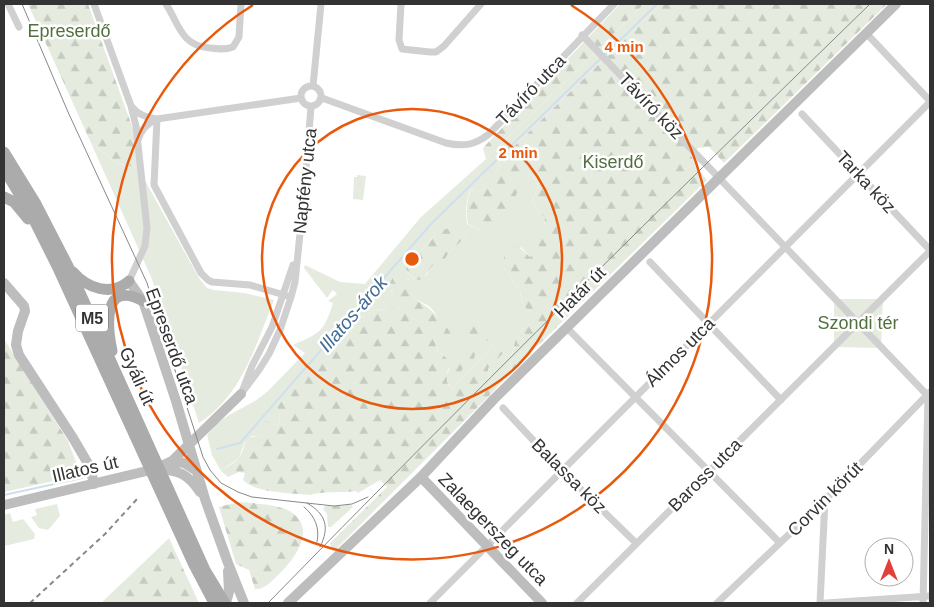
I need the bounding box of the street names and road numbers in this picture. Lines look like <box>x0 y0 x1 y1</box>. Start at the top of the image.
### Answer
street label: Távíró utca <box>493 50 570 129</box>
street label: Távíró köz <box>615 69 687 143</box>
street label: Napfény utca <box>290 126 321 235</box>
street label: Tarka köz <box>832 147 900 217</box>
street label: Határ út <box>550 262 610 322</box>
street label: Epreserdő utca <box>142 285 203 408</box>
road number: M5 <box>76 304 108 332</box>
street label: Álmos utca <box>641 313 719 391</box>
street label: Gyáli út <box>115 344 159 408</box>
street label: Baross utca <box>664 434 746 516</box>
street label: Balassa köz <box>528 435 610 517</box>
street label: Illatos út <box>50 452 120 486</box>
street label: Corvin körút <box>784 458 866 540</box>
street label: Zalaegerszeg utca <box>434 469 552 590</box>

